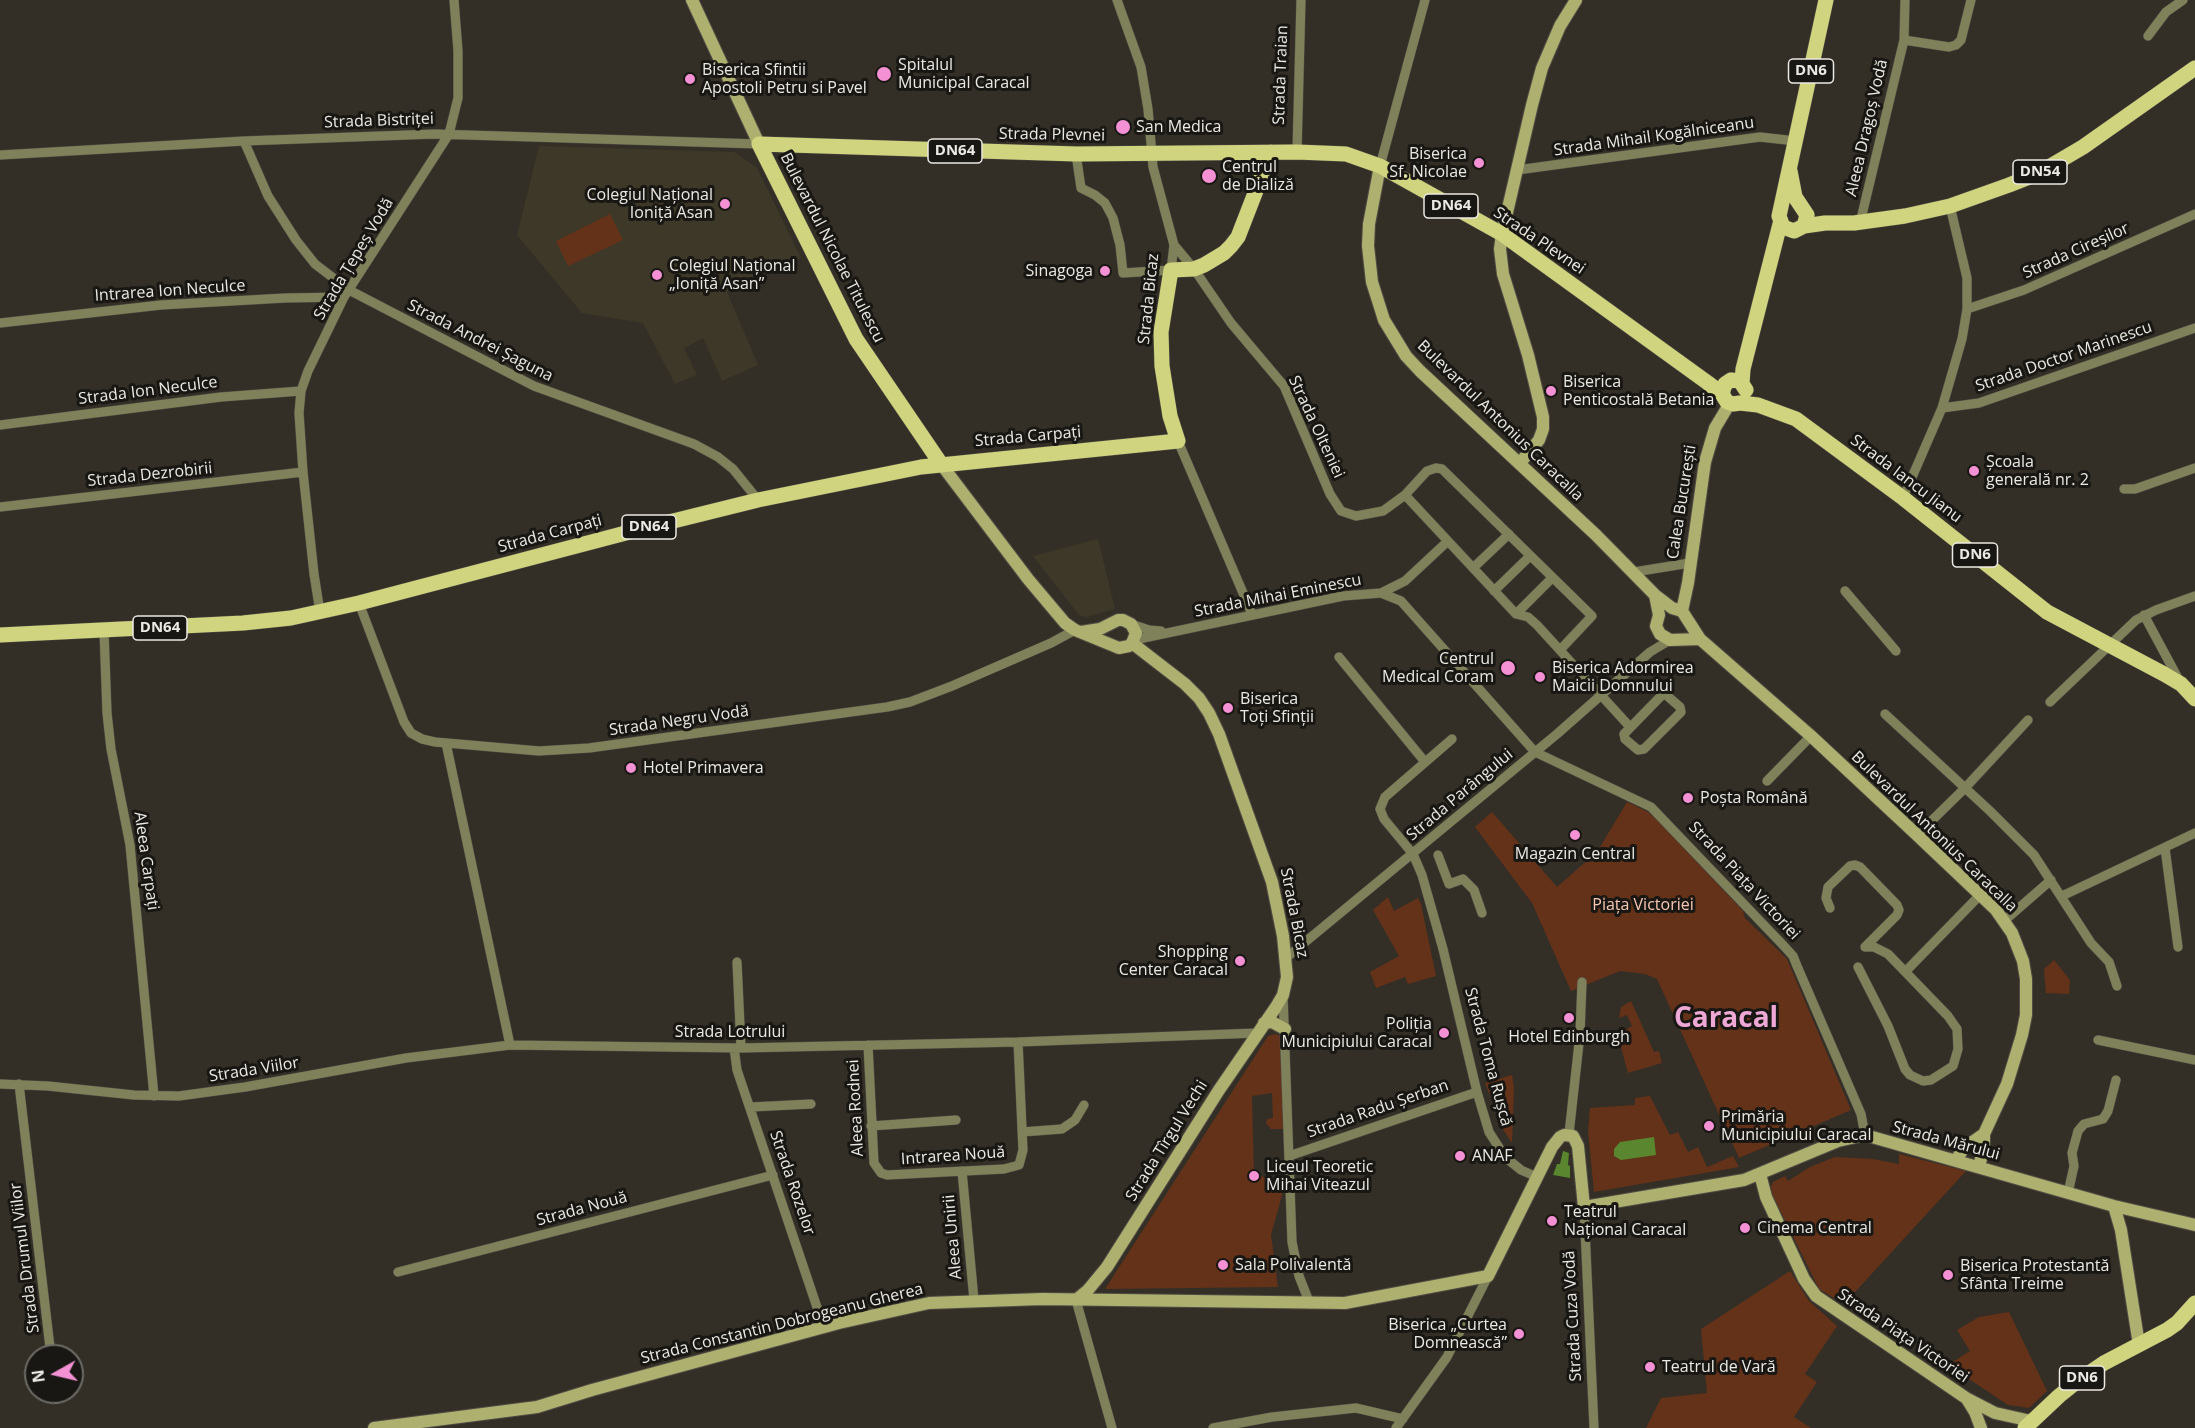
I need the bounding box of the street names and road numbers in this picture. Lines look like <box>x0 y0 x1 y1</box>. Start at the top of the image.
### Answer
street label: Strada Traian <box>1270 25 1292 125</box>
street label: Aleea Dragoș Vodă <box>1842 58 1892 198</box>
road number: DN6 <box>1788 59 1834 83</box>
street label: Strada Bistriței <box>324 109 434 133</box>
street label: Strada Mihail Kogălniceanu <box>1553 113 1755 161</box>
street label: Strada Plevnei <box>999 124 1105 146</box>
road number: DN64 <box>928 139 982 163</box>
street label: Bulevardul Nicolae Titulescu <box>776 150 888 346</box>
road number: DN54 <box>2013 160 2067 184</box>
road number: DN64 <box>1424 194 1478 218</box>
street label: Strada Țepeș Vodă <box>310 195 398 323</box>
street label: Strada Plevnei <box>1490 203 1588 279</box>
street label: Strada Cireșilor <box>2020 219 2132 283</box>
street label: Strada Bicaz <box>1135 253 1163 345</box>
street label: Intrarea Ion Neculce <box>94 276 246 306</box>
street label: Strada Andrei Șaguna <box>404 296 556 386</box>
street label: Strada Doctor Marinescu <box>1973 318 2155 396</box>
street label: Bulevardul Antonius Caracalla <box>1413 337 1587 505</box>
street label: Strada Ion Neculce <box>77 373 219 409</box>
street label: Strada Olteniei <box>1284 373 1348 481</box>
street label: Strada Carpați <box>974 423 1082 451</box>
street label: Strada Iancu Jianu <box>1847 431 1965 527</box>
street label: Calea București <box>1663 443 1701 561</box>
street label: Strada Dezrobirii <box>87 459 213 491</box>
street label: Strada Carpați <box>496 511 604 557</box>
road number: DN64 <box>622 515 676 539</box>
road number: DN6 <box>1952 543 1998 567</box>
street label: Strada Mihai Eminescu <box>1193 570 1363 622</box>
road number: DN64 <box>133 616 187 640</box>
street label: Strada Negru Vodă <box>608 702 750 740</box>
street label: Strada Parângului <box>1403 745 1517 845</box>
street label: Bulevardul Antonius Caracalla <box>1847 748 2021 916</box>
street label: Aleea Carpați <box>130 811 162 911</box>
street label: Strada Piața Victoriei <box>1684 818 1804 944</box>
street label: Strada Bicaz <box>1276 866 1312 960</box>
street label: Strada Toma Rușcă <box>1460 985 1516 1129</box>
street label: Strada Lotrului <box>675 1022 785 1042</box>
street label: Strada Viilor <box>208 1053 300 1087</box>
street label: Aleea Rodnei <box>844 1059 868 1157</box>
street label: Strada Radu Șerban <box>1305 1076 1451 1142</box>
street label: Strada Tîrgul Vechi <box>1122 1077 1212 1205</box>
street label: Strada Mărului <box>1890 1117 2002 1165</box>
street label: Strada Rozelor <box>765 1128 819 1238</box>
street label: Intrarea Nouă <box>900 1143 1006 1169</box>
street label: Strada Drumul Viilor <box>6 1182 44 1334</box>
street label: Strada Nouă <box>535 1188 629 1230</box>
street label: Aleea Unirii <box>940 1194 966 1280</box>
street label: Strada Cuza Vodă <box>1560 1250 1586 1382</box>
street label: Strada Constantin Dobrogeanu Gherea <box>639 1280 925 1368</box>
street label: Strada Piața Victoriei <box>1834 1285 1972 1387</box>
road number: DN6 <box>2060 1366 2104 1390</box>

